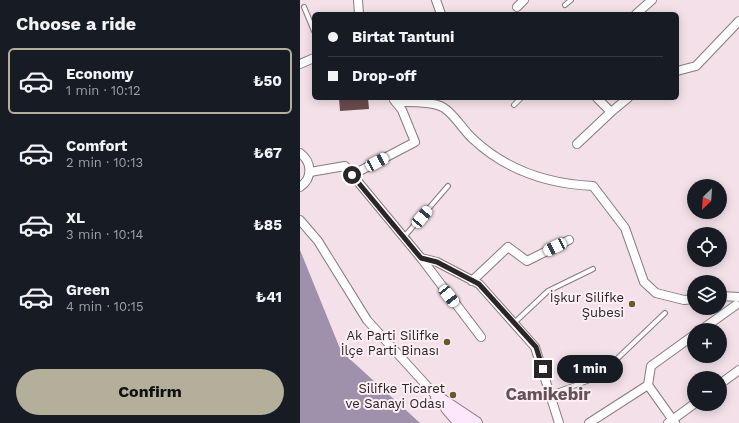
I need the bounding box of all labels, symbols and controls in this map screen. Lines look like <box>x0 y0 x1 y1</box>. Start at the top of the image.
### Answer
text: Choose a ride <box>16 13 136 34</box>
text: Birtat Tantuni <box>352 28 454 46</box>
icon: car <box>18 63 54 99</box>
text: Economy <box>66 65 133 83</box>
text: Drop-off <box>352 67 417 85</box>
text: ₺50 <box>253 72 282 90</box>
text: 1 min · 10:12 <box>66 83 141 98</box>
icon: car <box>18 135 54 171</box>
text: Comfort <box>66 137 127 155</box>
text: ₺67 <box>253 144 282 162</box>
car <box>364 151 390 173</box>
text: 2 min · 10:13 <box>66 155 143 170</box>
route start <box>343 166 361 184</box>
north arrow <box>687 179 727 219</box>
map controls <box>687 179 727 411</box>
car <box>410 204 434 230</box>
icon: car <box>18 207 54 243</box>
text: XL <box>66 209 85 227</box>
text: ₺85 <box>253 216 282 234</box>
text: 3 min · 10:14 <box>66 227 143 242</box>
button: locate <box>687 227 727 267</box>
car <box>542 236 568 258</box>
button: layers <box>687 275 727 315</box>
icon: car <box>18 279 54 315</box>
text: Green <box>66 281 110 299</box>
car <box>437 283 461 309</box>
text: ₺41 <box>256 288 282 306</box>
place label: İşkur Silifke Şubesi <box>550 290 624 320</box>
text: 4 min · 10:15 <box>66 299 143 314</box>
marker: İşkur Silifke Şubesi <box>627 299 637 309</box>
button: + <box>687 323 727 363</box>
place label: Ak Parti Silifke İlçe Parti Binası <box>341 328 439 358</box>
marker: Ak Parti Silifke İlçe Parti Binası <box>442 337 452 347</box>
callout: 1 min <box>557 355 623 383</box>
route end <box>534 360 552 378</box>
text: 1 min <box>573 361 607 376</box>
button: Confirm <box>16 369 284 415</box>
button: − <box>687 371 727 411</box>
place label: Silifke Ticaret ve Sanayi Odası <box>346 381 446 411</box>
district label: Camikebir <box>505 384 591 404</box>
marker: Silifke Ticaret ve Sanayi Odası <box>448 390 458 400</box>

